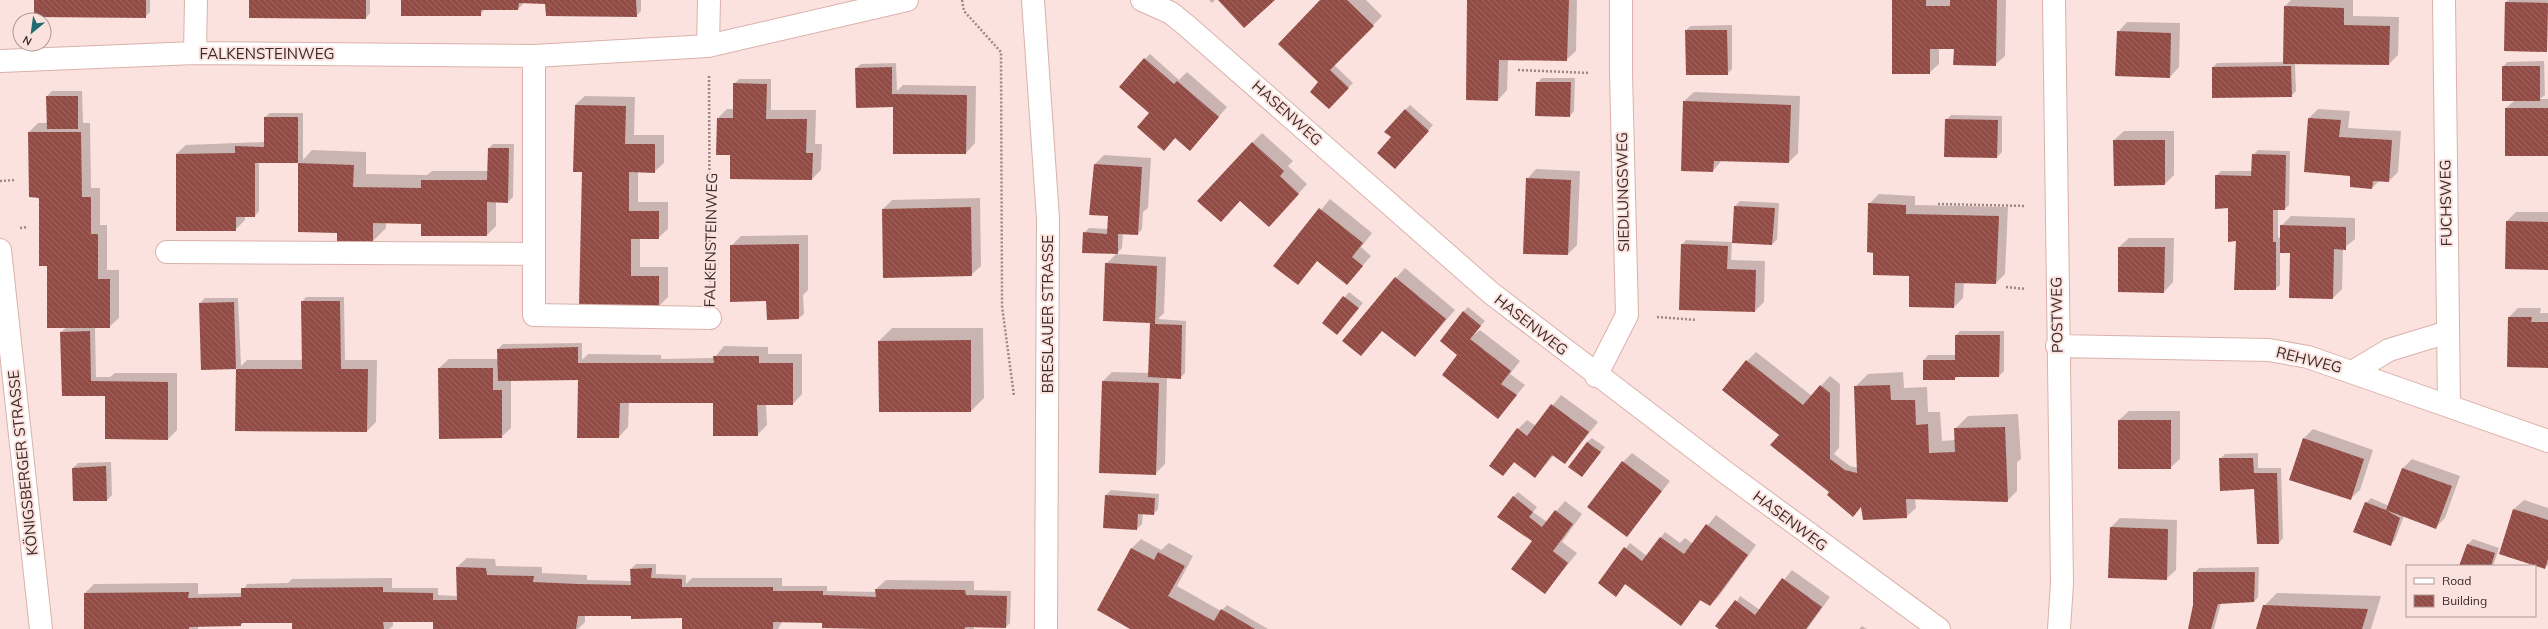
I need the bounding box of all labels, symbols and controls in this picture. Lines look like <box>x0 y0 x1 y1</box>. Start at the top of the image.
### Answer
north arrow <box>12 12 52 52</box>
text: N <box>20 33 34 49</box>
street label: FALKENSTEINWEG <box>200 44 334 63</box>
street label: HASENWEG <box>1248 76 1326 149</box>
street label: SIEDLUNGSWEG <box>1612 132 1633 252</box>
street label: FUCHSWEG <box>2435 159 2456 247</box>
street label: FALKENSTEINWEG <box>700 172 721 308</box>
street label: BRESLAUER STRASSE <box>1038 235 1057 393</box>
street label: POSTWEG <box>2046 277 2067 353</box>
street label: HASENWEG <box>1491 290 1572 359</box>
street label: REHWEG <box>2274 342 2344 377</box>
street label: KÖNIGSBERGER STRASSE <box>3 369 42 557</box>
street label: HASENWEG <box>1749 486 1831 555</box>
legend <box>2406 565 2536 617</box>
text: Road <box>2442 573 2471 588</box>
text: Building <box>2442 593 2487 608</box>

